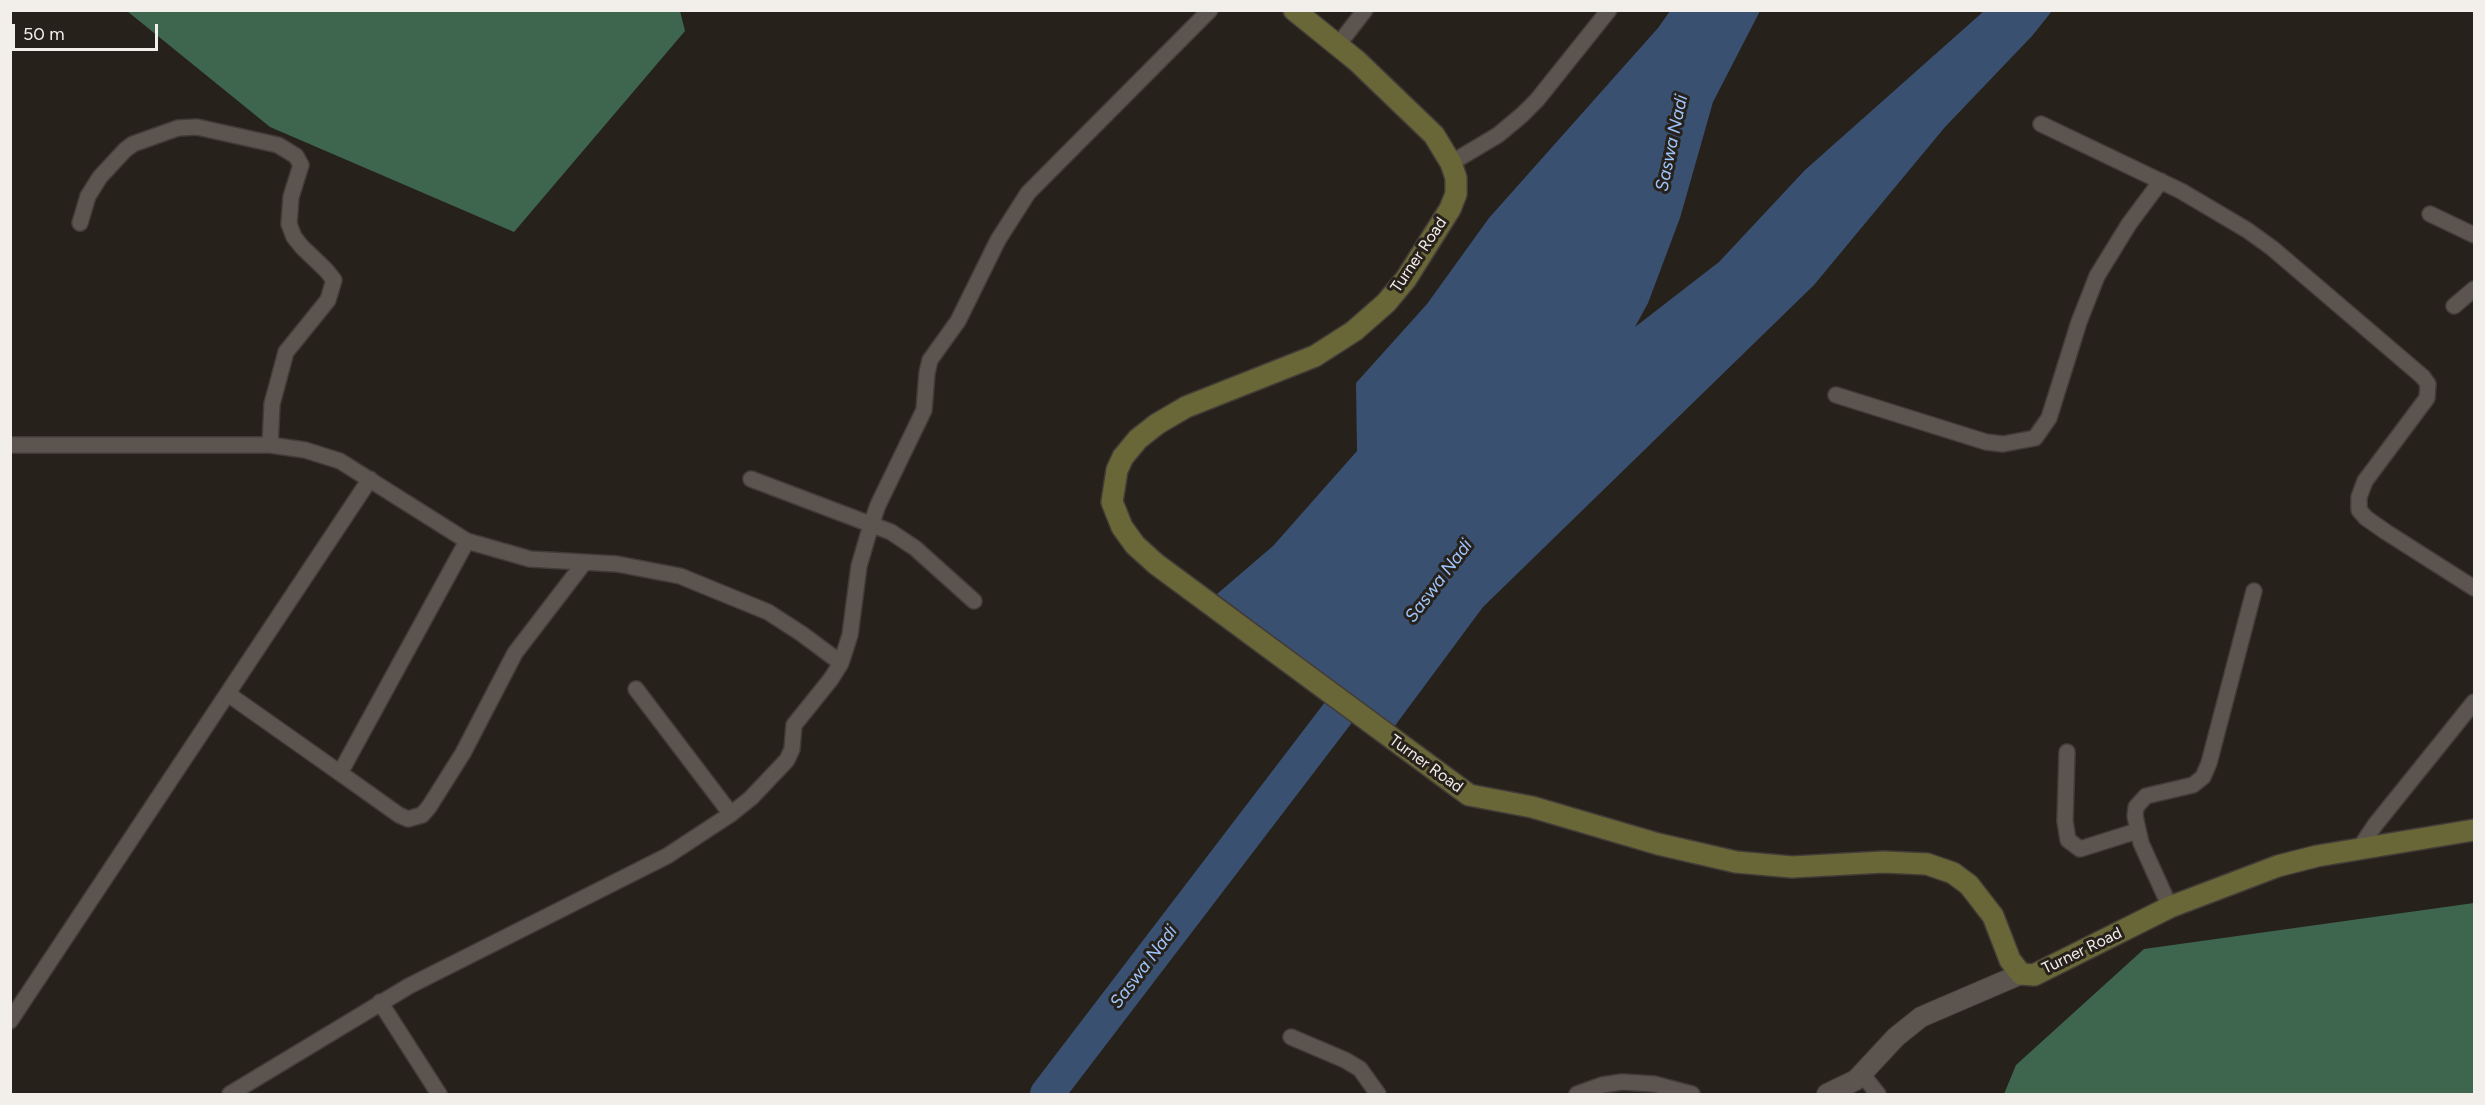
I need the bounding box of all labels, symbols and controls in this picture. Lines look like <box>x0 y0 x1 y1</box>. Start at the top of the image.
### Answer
scale bar <box>15 12 160 50</box>
text: 50 m <box>23 23 65 45</box>
water label: Saswa Nadi <box>1651 93 1693 193</box>
street label: Turner Road <box>1387 214 1451 296</box>
water label: Saswa Nadi <box>1401 535 1477 627</box>
street label: Turner Road <box>1385 731 1467 797</box>
water label: Saswa Nadi <box>1106 921 1182 1013</box>
street label: Turner Road <box>2039 923 2125 979</box>

